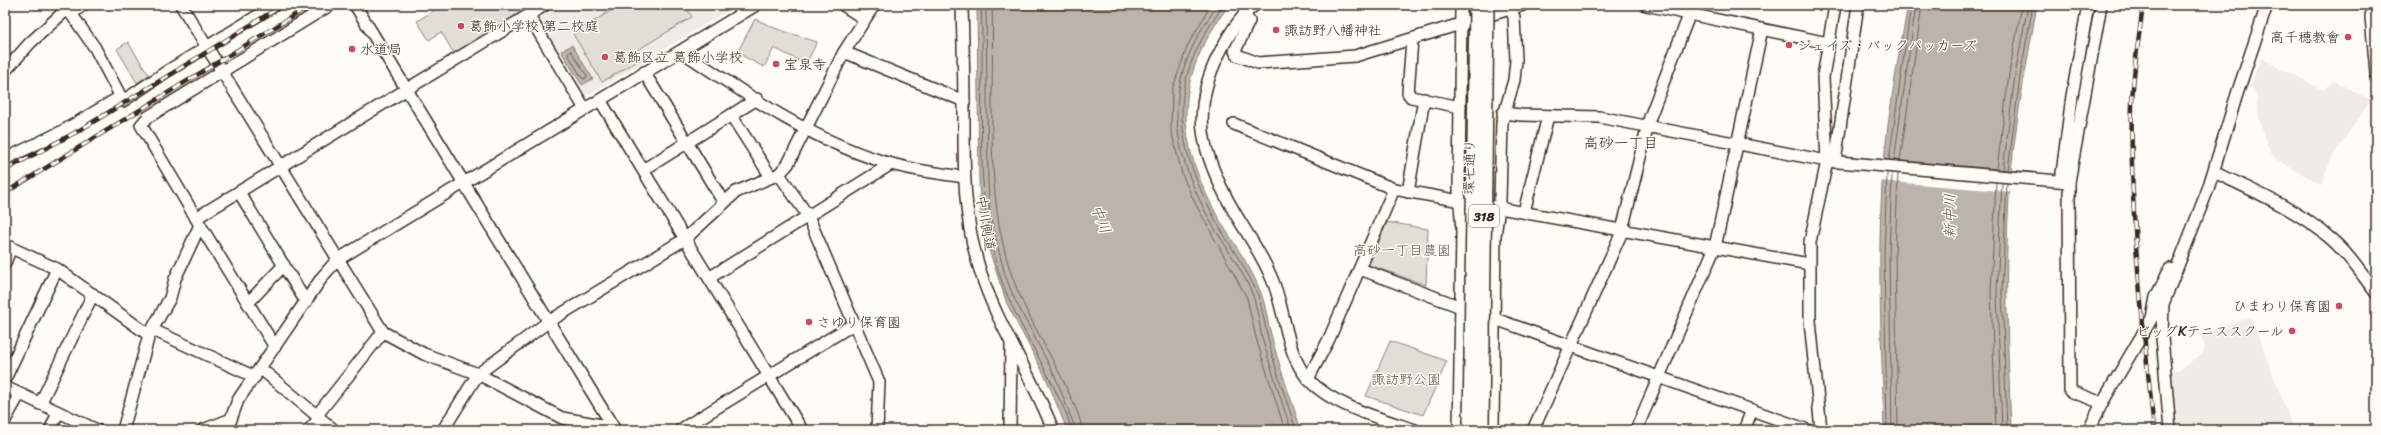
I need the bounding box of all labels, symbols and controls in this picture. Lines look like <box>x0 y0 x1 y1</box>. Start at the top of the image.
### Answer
place label: 葛飾小学校 第二校庭 <box>469 14 599 39</box>
place label: 諏訪野八幡神社 <box>1284 18 1382 43</box>
marker: 葛飾小学校 第二校庭 <box>456 21 466 31</box>
marker: 諏訪野八幡神社 <box>1271 25 1281 35</box>
place label: 高千穂教會 <box>2270 25 2340 50</box>
marker: 高千穂教會 <box>2343 32 2353 42</box>
place label: ジェイズ・バックパッカーズ <box>1797 33 1977 58</box>
place label: 水道局 <box>360 37 402 62</box>
marker: ジェイズ・バックパッカーズ <box>1784 40 1794 50</box>
marker: 水道局 <box>347 44 357 54</box>
place label: 葛飾区立 葛飾小学校 <box>613 45 743 70</box>
marker: 葛飾区立 葛飾小学校 <box>600 52 610 62</box>
place label: 宝泉寺 <box>784 52 826 77</box>
marker: 宝泉寺 <box>771 59 781 69</box>
district label: 高砂一丁目 <box>1583 130 1659 156</box>
street label: 環七通り <box>1457 139 1482 195</box>
street label: 中川側道 <box>968 193 1003 253</box>
water label: 新中川 <box>1937 193 1963 239</box>
water label: 中川 <box>1083 200 1119 238</box>
road number: 318 <box>1469 205 1499 227</box>
park label: 高砂一丁目農園 <box>1353 238 1451 263</box>
place label: ひまわり保育園 <box>2233 294 2331 319</box>
marker: ひまわり保育園 <box>2334 301 2344 311</box>
place label: さゆり保育園 <box>817 310 901 335</box>
marker: さゆり保育園 <box>804 317 814 327</box>
place label: ビッグKテニススクール <box>2136 319 2284 344</box>
marker: ビッグKテニススクール <box>2287 326 2297 336</box>
park label: 諏訪野公園 <box>1371 367 1441 392</box>

